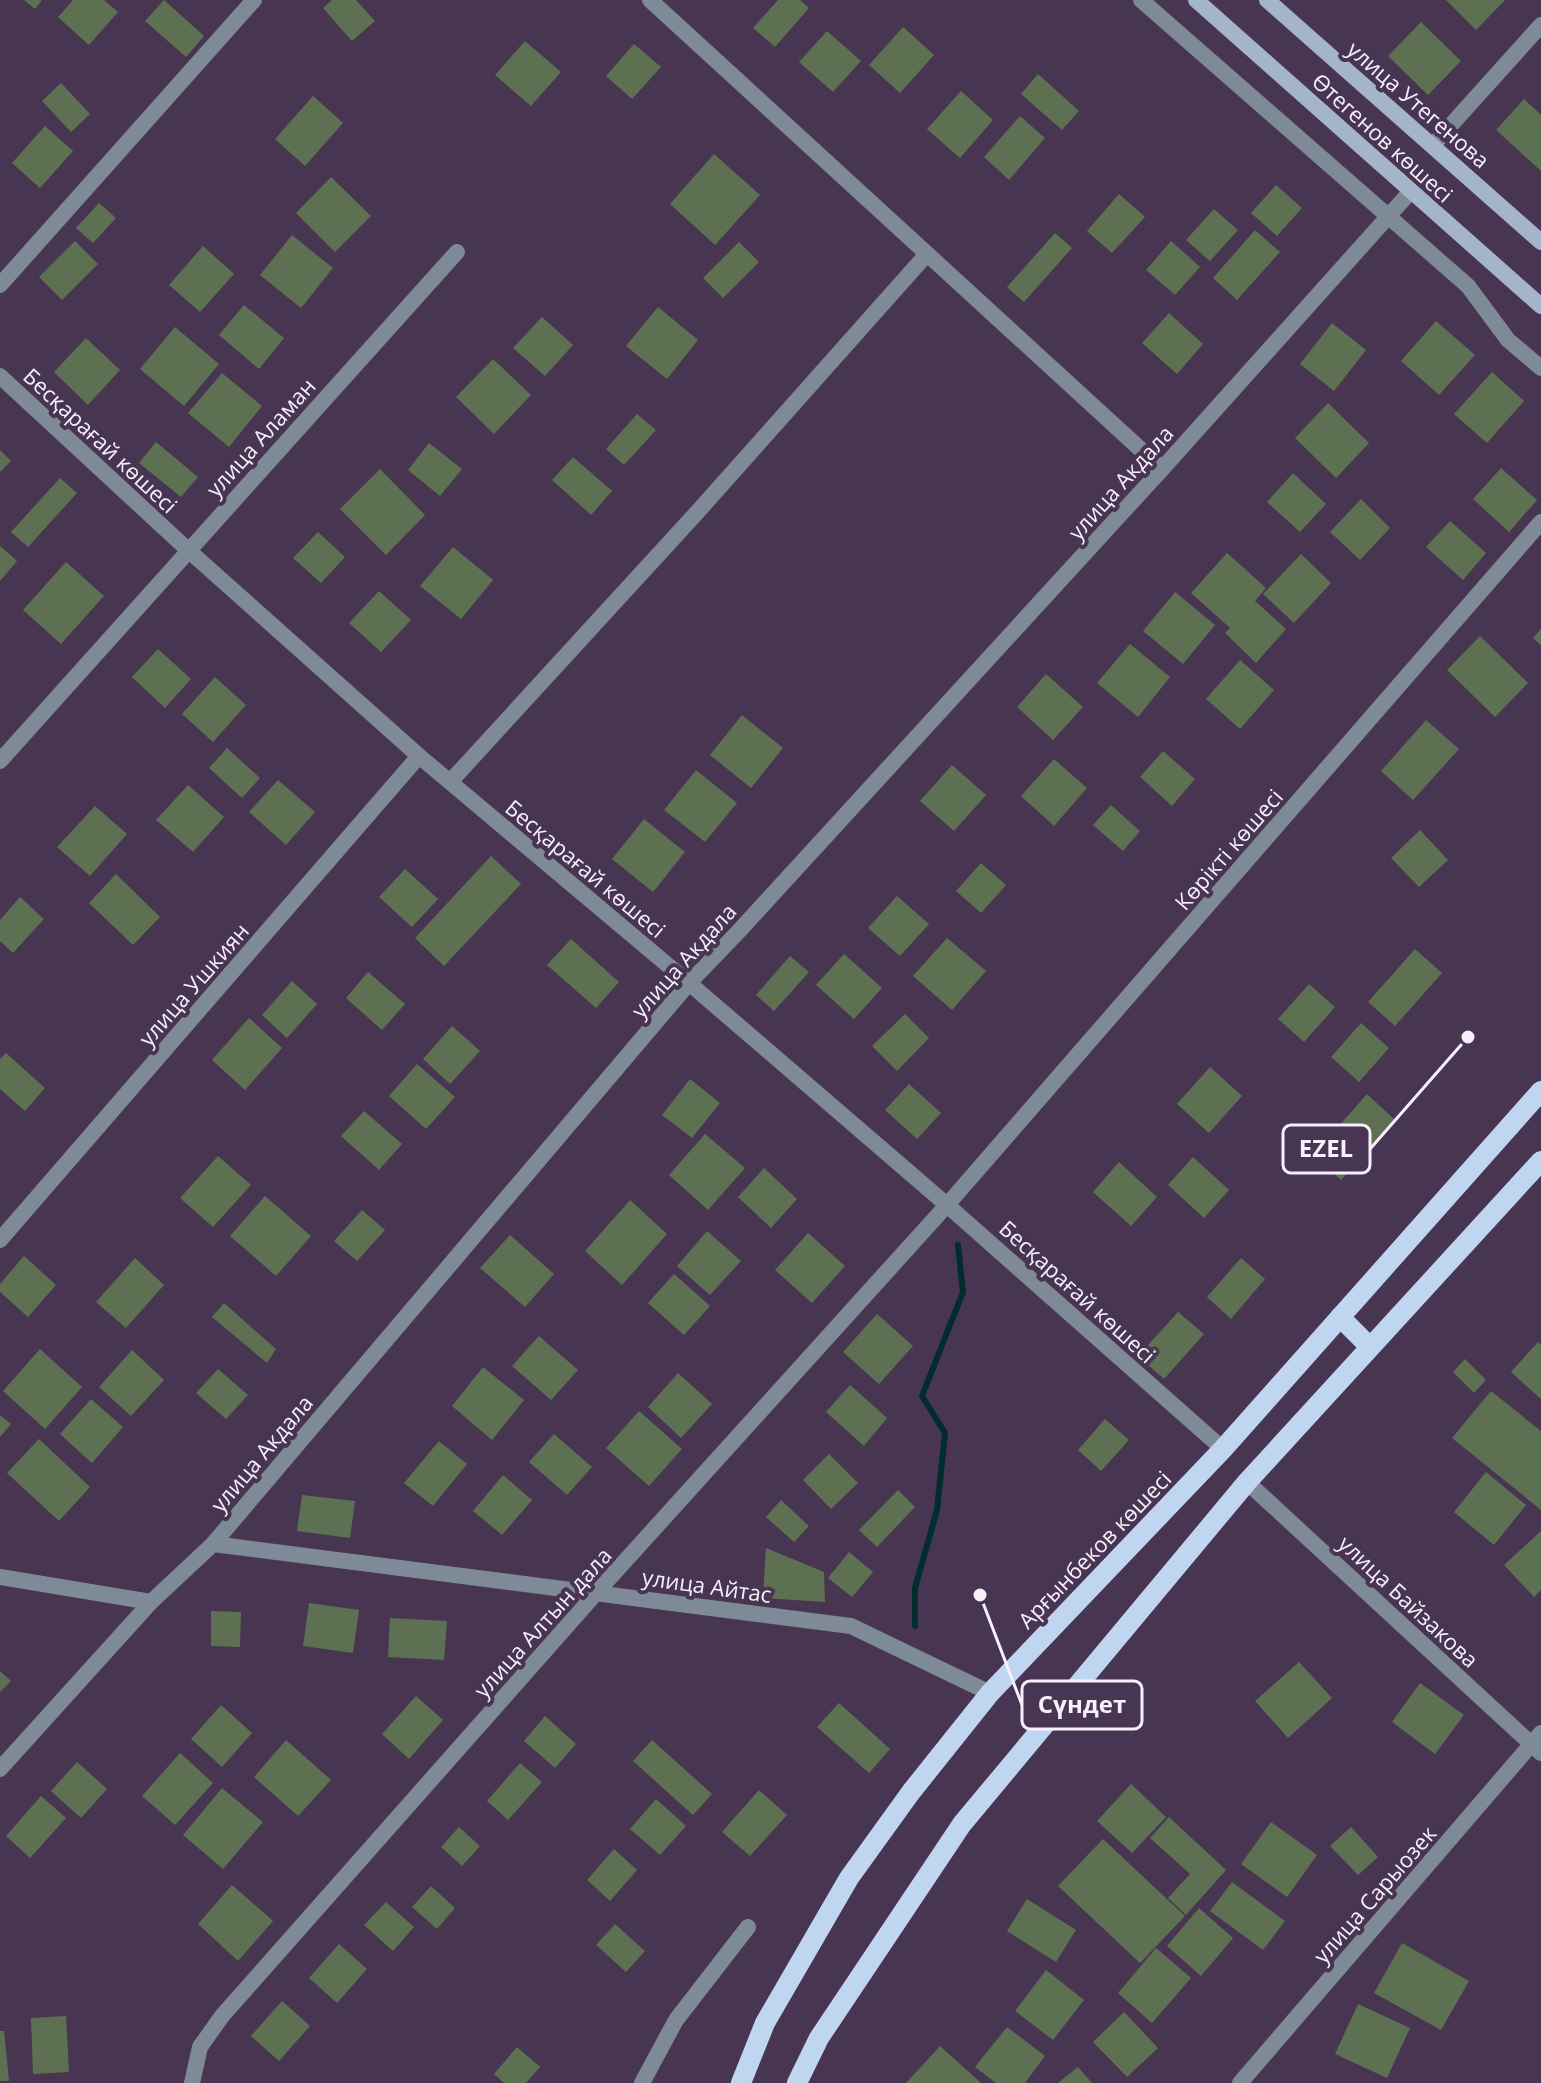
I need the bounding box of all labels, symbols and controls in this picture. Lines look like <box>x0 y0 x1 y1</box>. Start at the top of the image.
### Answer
street label: улица Утегенова <box>1341 34 1497 174</box>
street label: Өтегенов көшесі <box>1306 66 1460 208</box>
street label: Бесқарағай көшесі <box>18 361 184 519</box>
street label: улица Аламан <box>199 371 321 503</box>
street label: улица Акдала <box>1061 418 1179 546</box>
street label: Көрікті көшесі <box>1167 782 1289 916</box>
street label: Бесқарағай көшесі <box>500 792 672 944</box>
street label: улица Акдала <box>624 896 742 1024</box>
street label: улица Ушкиян <box>131 916 255 1052</box>
callout: EZEL <box>1283 1125 1370 1173</box>
text: EZEL <box>1299 1131 1353 1164</box>
street label: Бесқарағай көшесі <box>994 1213 1162 1369</box>
street label: улица Акдала <box>203 1388 319 1518</box>
street label: Арғынбеков көшесі <box>1011 1464 1177 1634</box>
street label: улица Байзакова <box>1332 1528 1486 1674</box>
street label: улица Алтын дала <box>466 1540 618 1704</box>
street label: улица Айтас <box>640 1561 774 1609</box>
callout: Сүндет <box>1022 1681 1142 1729</box>
text: Сүндет <box>1038 1687 1126 1720</box>
street label: улица Сарыозек <box>1306 1818 1443 1969</box>

